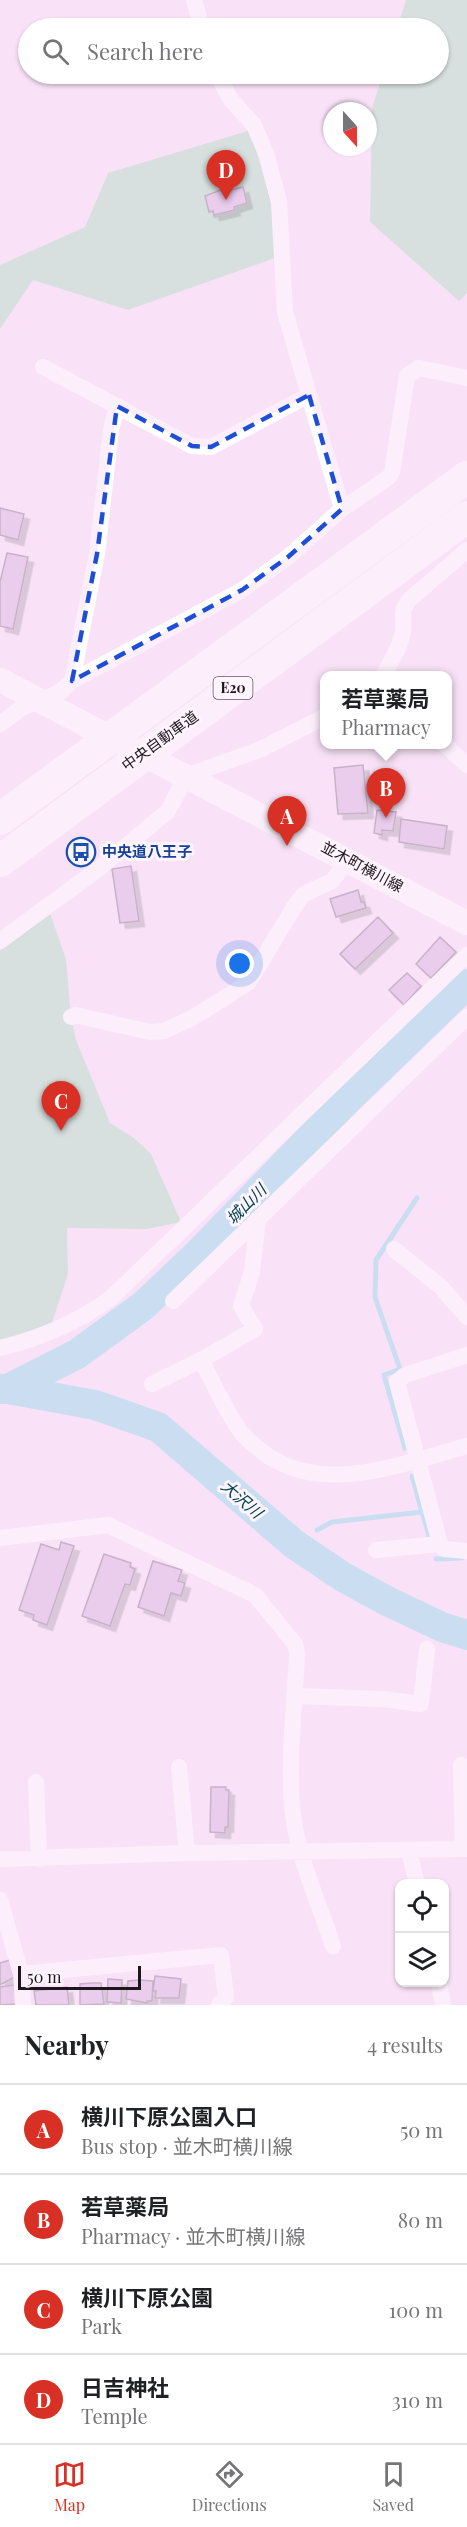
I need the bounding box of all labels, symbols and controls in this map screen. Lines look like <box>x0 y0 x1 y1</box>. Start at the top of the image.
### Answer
search box <box>18 18 449 84</box>
icon: search <box>39 35 72 68</box>
text: Search here <box>87 36 203 66</box>
north arrow <box>323 102 377 156</box>
pin: D <box>206 150 246 200</box>
popup <box>320 671 452 749</box>
road number: E20 <box>214 677 252 699</box>
text: 若草薬局 <box>341 683 429 713</box>
street label: 中央自動車道 <box>117 706 202 775</box>
text: Pharmacy <box>341 713 431 740</box>
pin: B <box>366 768 406 818</box>
pin: A <box>268 796 306 846</box>
bus stop icon: 中央道八王子 <box>65 836 97 868</box>
street label: 並木町横川線 <box>318 836 407 896</box>
place label: 中央道八王子 <box>102 841 192 861</box>
your location <box>225 949 254 978</box>
pin: C <box>42 1082 80 1131</box>
water label: 城山川 <box>221 1178 271 1228</box>
water label: 大沢川 <box>217 1475 269 1524</box>
map controls <box>395 1879 449 1987</box>
button: locate <box>395 1879 449 1933</box>
button: layers <box>395 1933 449 1987</box>
scale bar <box>18 1963 141 1990</box>
text: 50 m <box>27 1966 61 1987</box>
text: Nearby <box>24 2027 109 2062</box>
text: 4 results <box>367 2031 443 2058</box>
text: 横川下原公園入口 <box>81 2101 257 2131</box>
text: A <box>37 2116 50 2143</box>
text: 50 m <box>400 2116 443 2143</box>
text: Bus stop · 並木町横川線 <box>81 2132 293 2159</box>
text: 若草薬局 <box>81 2191 169 2221</box>
text: B <box>37 2206 50 2233</box>
text: 80 m <box>398 2206 443 2233</box>
text: Pharmacy · 並木町横川線 <box>81 2222 305 2249</box>
text: 横川下原公園 <box>81 2282 213 2312</box>
text: C <box>36 2296 51 2323</box>
text: 100 m <box>389 2296 443 2323</box>
text: Park <box>81 2312 122 2339</box>
text: 日吉神社 <box>81 2372 169 2402</box>
text: D <box>36 2386 51 2413</box>
text: 310 m <box>392 2386 443 2413</box>
text: Temple <box>81 2402 148 2429</box>
tab: Map <box>53 2458 86 2515</box>
tab: Directions <box>192 2458 267 2515</box>
tab: Saved <box>372 2458 414 2515</box>

